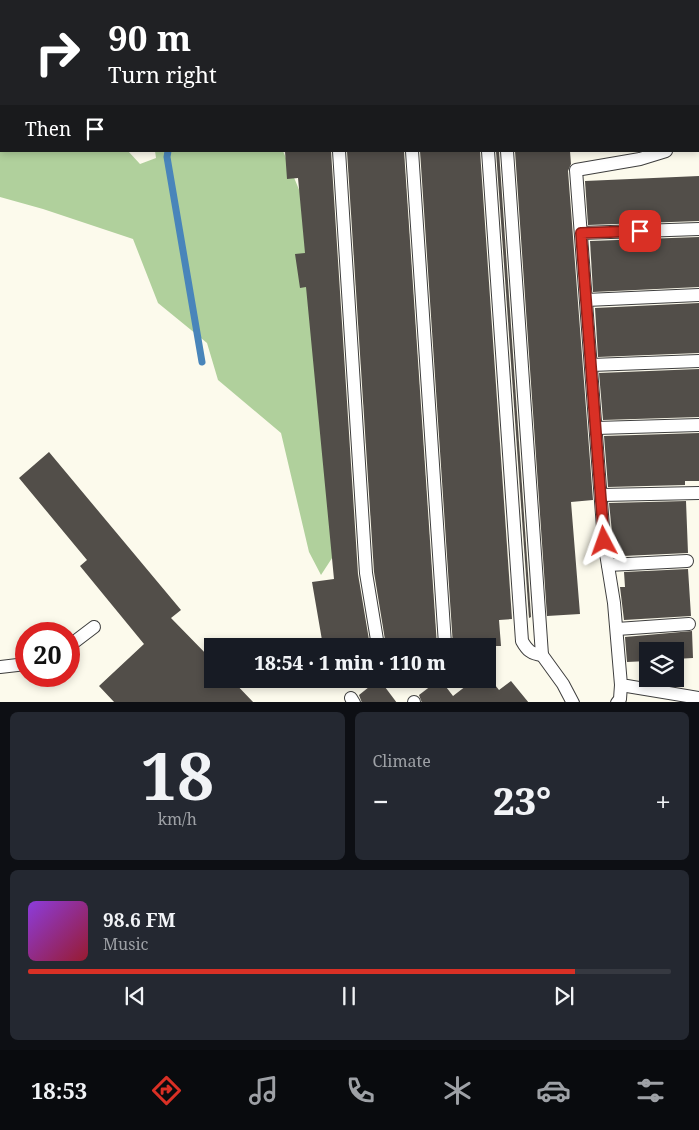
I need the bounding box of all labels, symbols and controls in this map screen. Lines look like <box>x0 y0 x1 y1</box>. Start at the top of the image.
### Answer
text: 90 m <box>108 14 191 61</box>
icon: right <box>25 20 90 85</box>
text: Turn right <box>108 59 217 89</box>
icon: arrive <box>81 115 109 143</box>
text: Then <box>25 116 71 142</box>
pin <box>619 210 661 252</box>
icon: arrive <box>626 217 654 245</box>
position arrow <box>577 514 629 566</box>
speed limit sign: 20 <box>15 622 80 687</box>
map controls <box>639 642 684 687</box>
button: layers <box>639 642 684 687</box>
text: 18:54 · 1 min · 110 m <box>254 650 446 676</box>
text: 18 <box>141 731 214 819</box>
text: Climate <box>373 750 431 772</box>
text: 23° <box>493 774 551 826</box>
text: − <box>373 782 389 820</box>
text: + <box>655 782 671 820</box>
text: km/h <box>158 808 197 830</box>
text: 98.6 FM <box>103 907 176 933</box>
text: Music <box>103 933 148 955</box>
icon: previous <box>121 982 149 1010</box>
icon: pause <box>335 982 363 1010</box>
icon: next <box>550 982 578 1010</box>
icon: directions <box>149 1073 184 1108</box>
icon: music <box>246 1073 281 1108</box>
icon: phone <box>343 1073 378 1108</box>
icon: climate <box>440 1073 475 1108</box>
icon: car <box>536 1073 571 1108</box>
icon: filters <box>633 1073 668 1108</box>
text: 18:53 <box>31 1075 87 1105</box>

